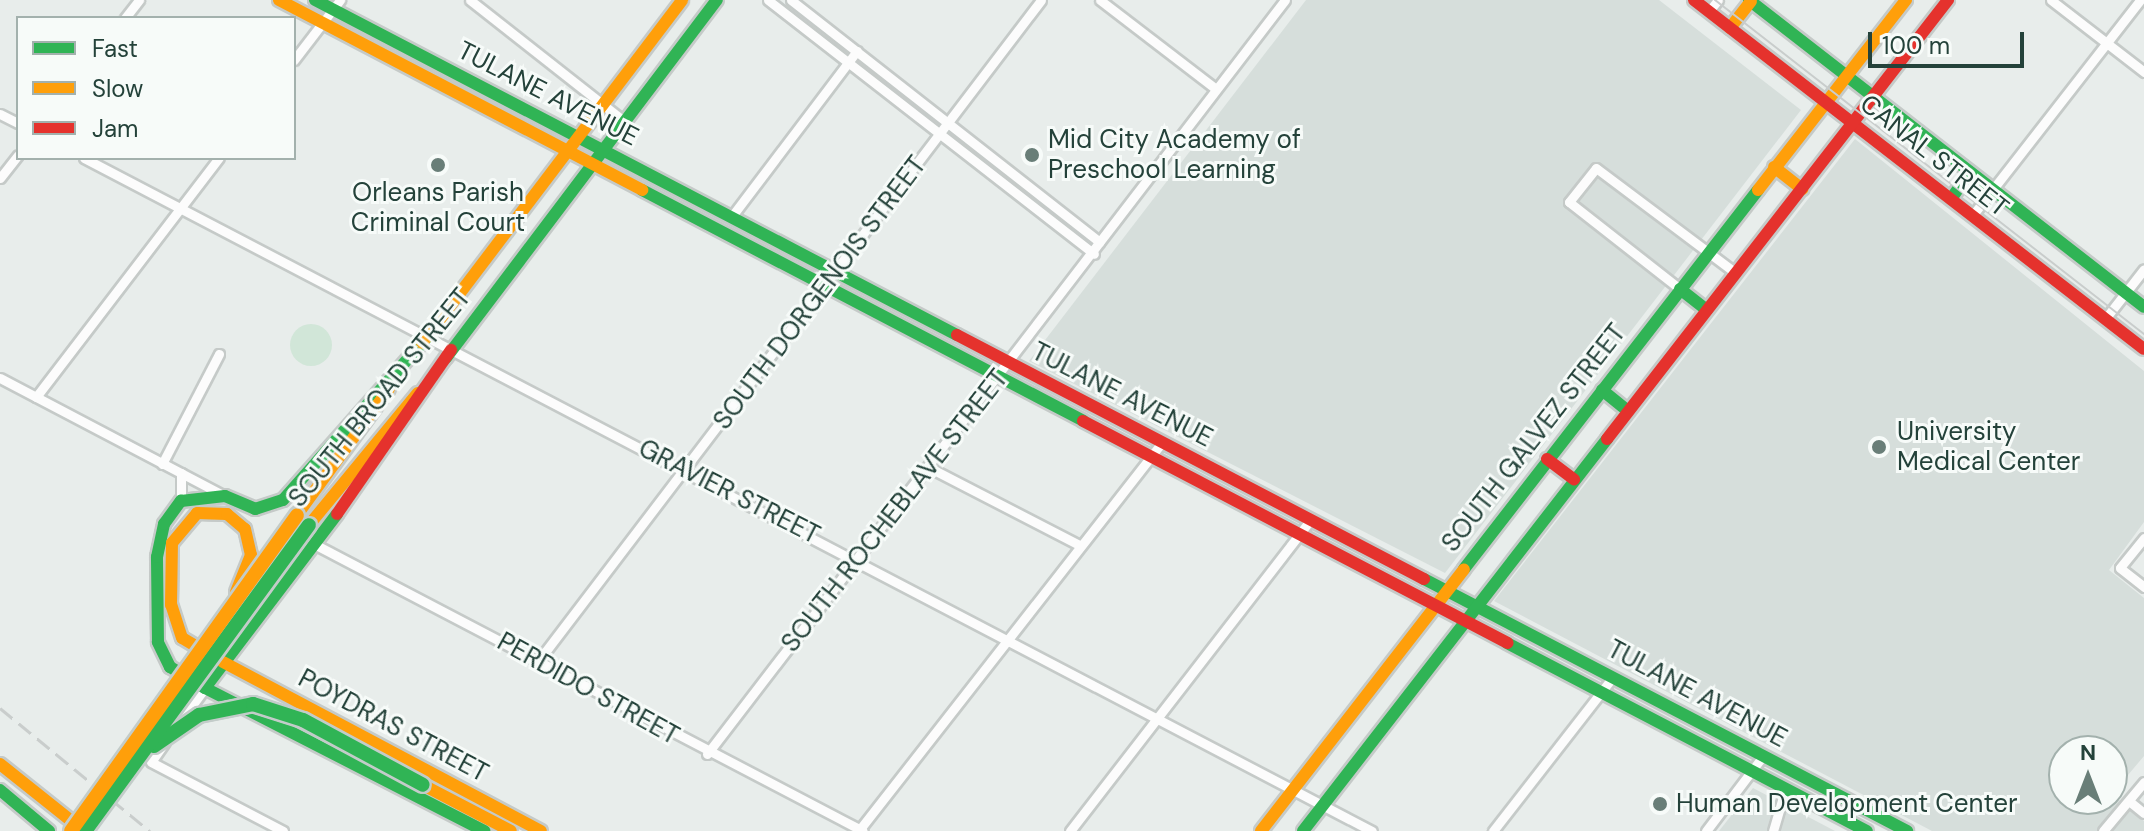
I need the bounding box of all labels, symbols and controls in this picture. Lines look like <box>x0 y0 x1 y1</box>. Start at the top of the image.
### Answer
legend <box>16 16 296 160</box>
scale bar <box>1872 16 2028 66</box>
text: 100 m <box>1882 30 1950 61</box>
text: Fast <box>92 33 138 64</box>
street label: TULANE AVENUE <box>452 35 644 153</box>
text: Slow <box>92 73 143 104</box>
street label: CANAL STREET <box>1853 88 2015 224</box>
text: Jam <box>92 113 138 144</box>
place label: Mid City Academy of Preschool Learning <box>1048 124 1301 186</box>
marker: Mid City Academy of Preschool Learning <box>1023 146 1041 164</box>
street label: SOUTH DORGENOIS STREET <box>707 150 933 436</box>
marker: Orleans Parish Criminal Court <box>429 156 447 174</box>
place label: Orleans Parish Criminal Court <box>351 177 525 238</box>
street label: SOUTH BROAD STREET <box>282 282 478 514</box>
street label: SOUTH GALVEZ STREET <box>1435 318 1633 558</box>
street label: TULANE AVENUE <box>1026 336 1218 454</box>
street label: SOUTH ROCHEBLAVE STREET <box>775 364 1015 658</box>
place label: University Medical Center <box>1897 416 2080 478</box>
street label: GRAVIER STREET <box>633 433 825 551</box>
marker: University Medical Center <box>1868 436 1890 458</box>
street label: PERDIDO STREET <box>492 626 684 752</box>
street label: TULANE AVENUE <box>1602 634 1792 754</box>
street label: POYDRAS STREET <box>293 663 493 789</box>
north arrow <box>2048 735 2128 815</box>
text: N <box>2080 738 2096 767</box>
place label: Human Development Center <box>1676 788 2018 820</box>
marker: Human Development Center <box>1651 795 1669 813</box>

